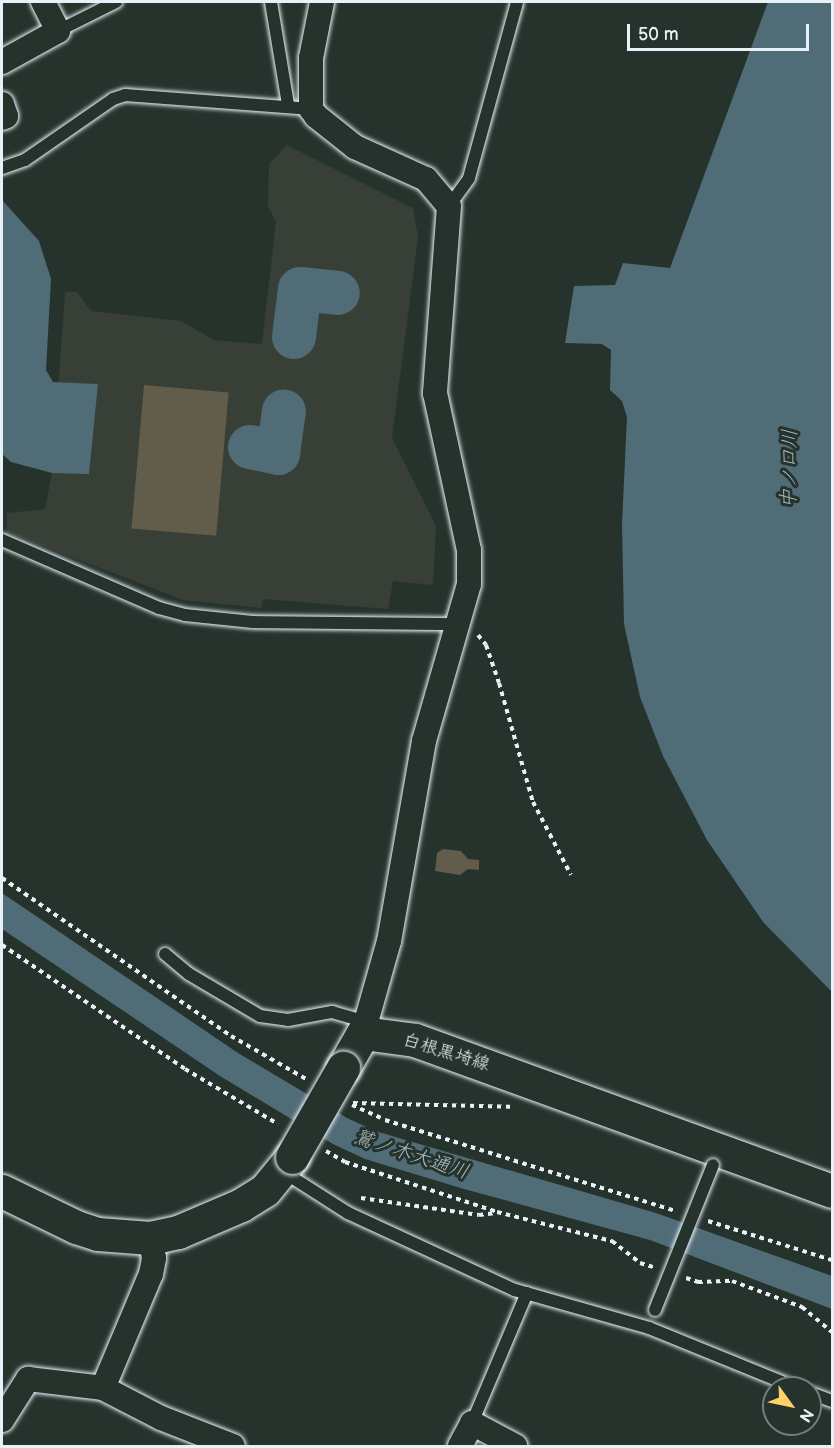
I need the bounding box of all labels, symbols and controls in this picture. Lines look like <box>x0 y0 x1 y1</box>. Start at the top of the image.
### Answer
scale bar <box>630 12 812 50</box>
text: 50 m <box>638 24 679 45</box>
water label: 中ノ口川 <box>777 429 803 509</box>
street label: 白根黒埼線 <box>400 1030 492 1076</box>
water label: 鷲ノ木大通川 <box>350 1125 472 1185</box>
north arrow <box>762 1376 822 1436</box>
text: N <box>795 1405 817 1425</box>

